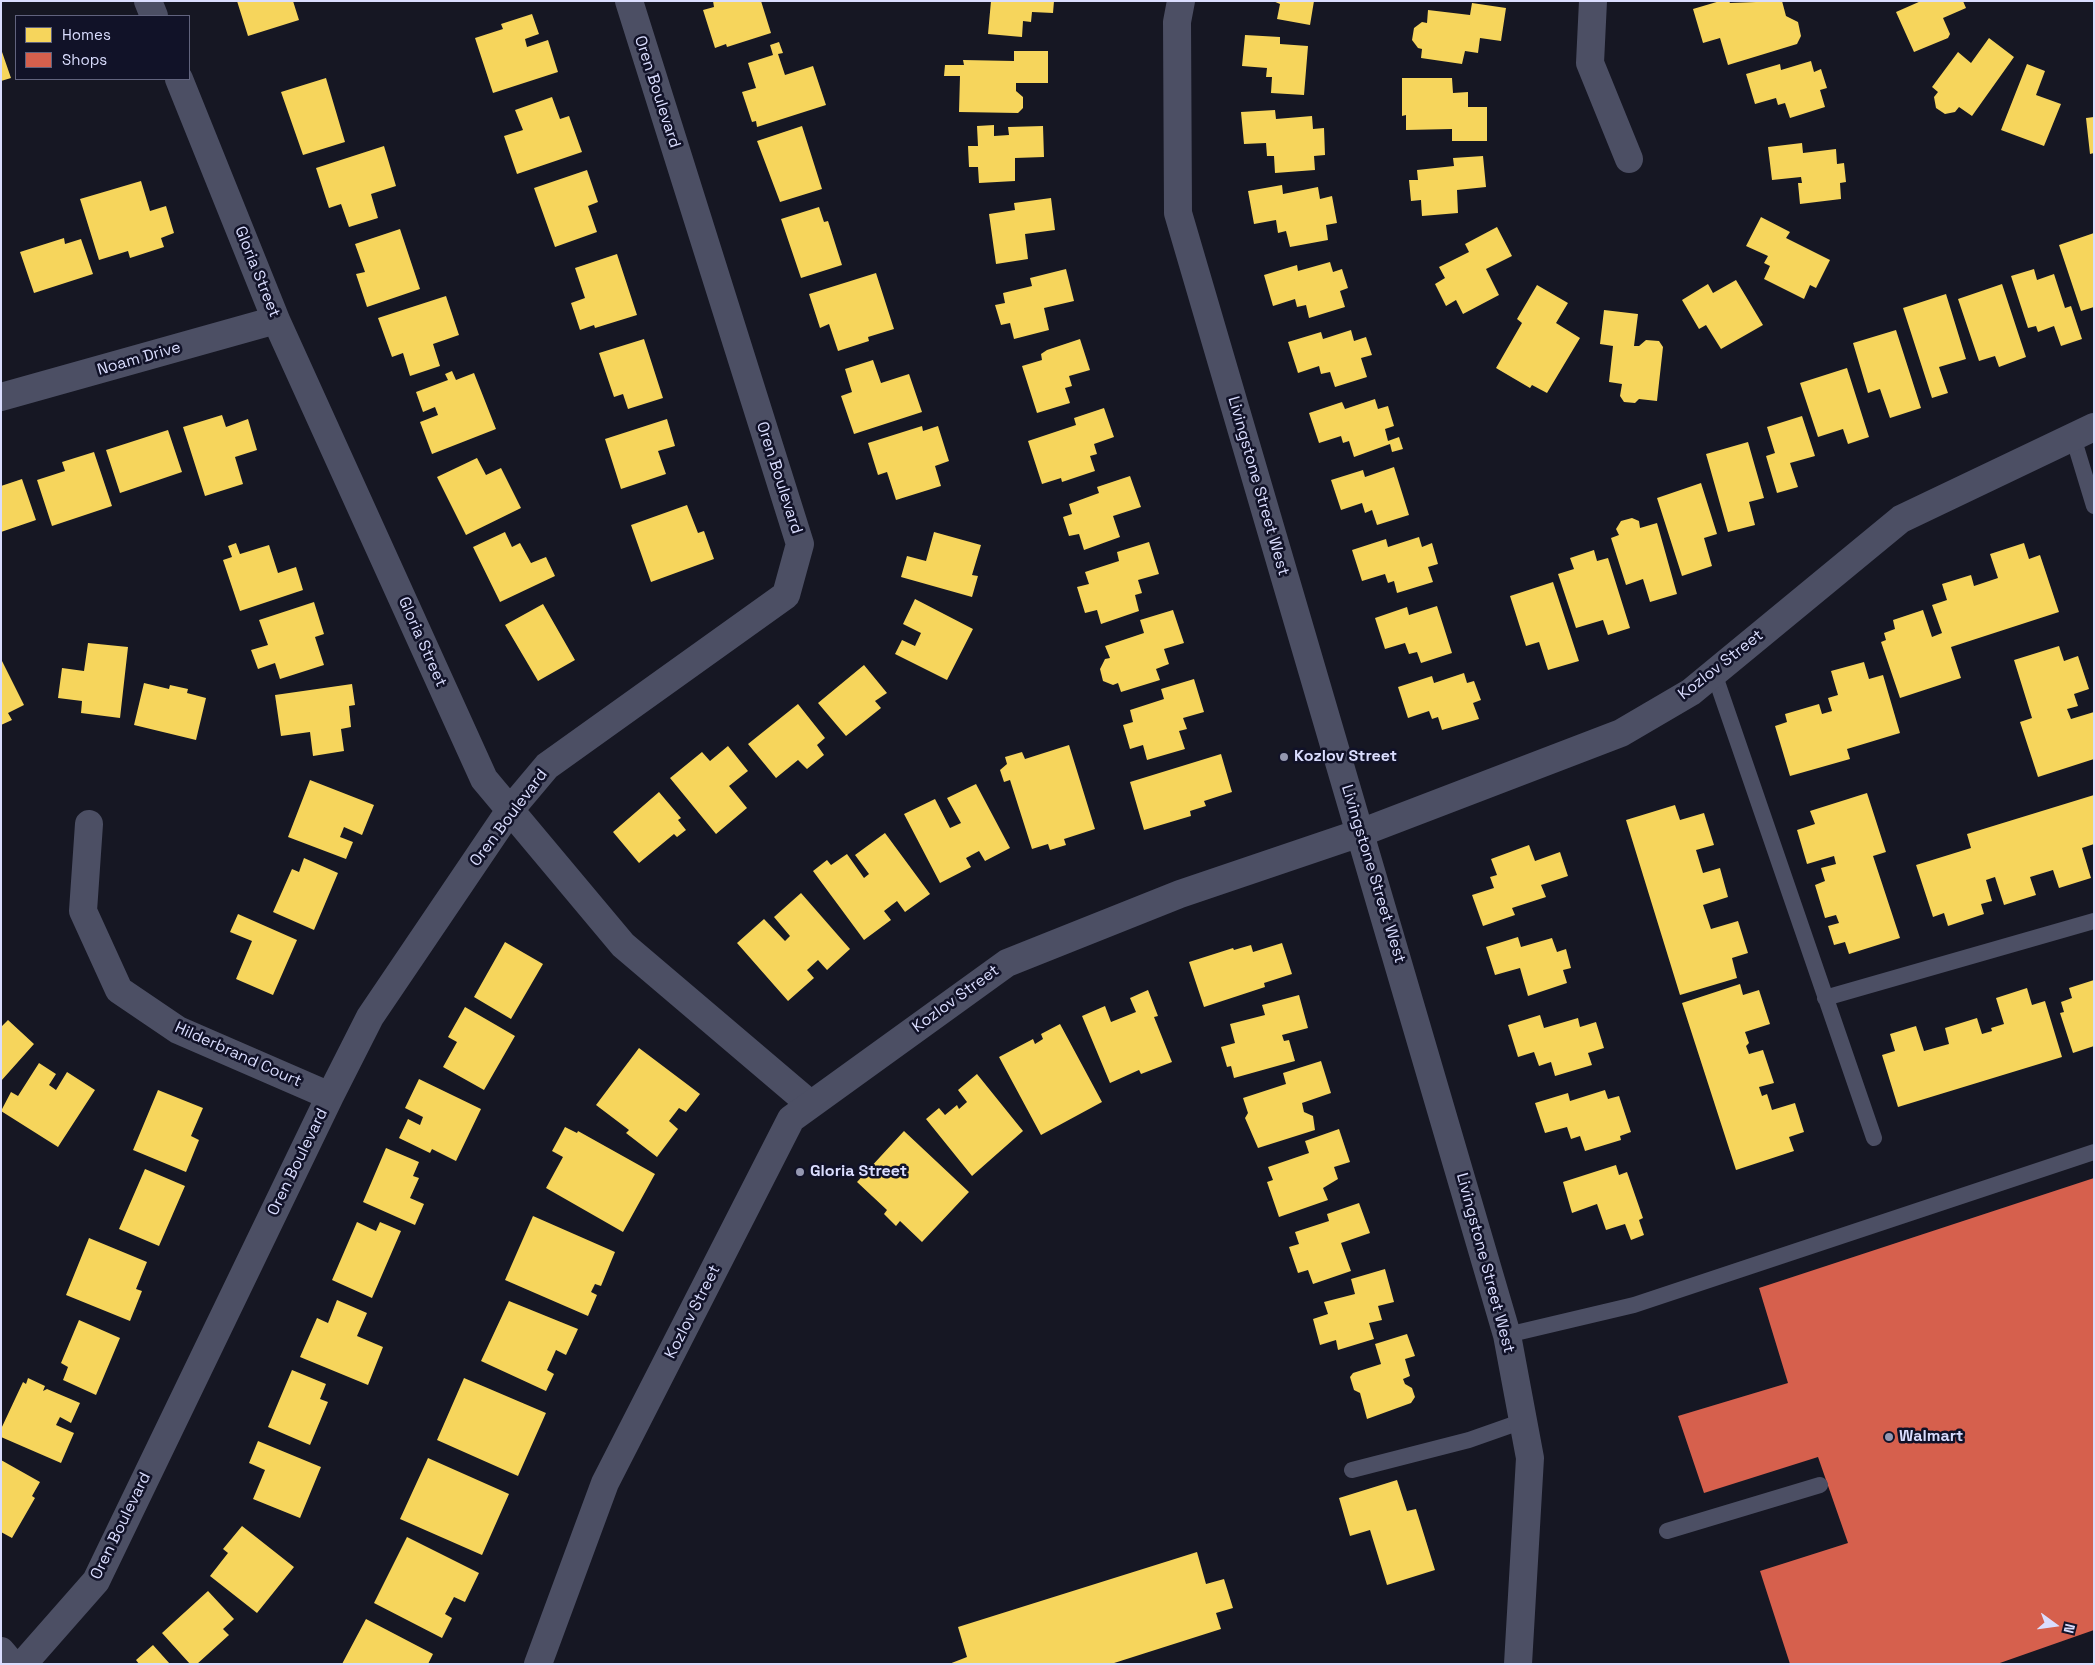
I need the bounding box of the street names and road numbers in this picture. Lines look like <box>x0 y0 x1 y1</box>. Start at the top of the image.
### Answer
street label: Oren Boulevard <box>630 33 684 151</box>
street label: Gloria Street <box>230 224 284 320</box>
street label: Noam Drive <box>95 338 183 380</box>
street label: Livingstone Street West <box>1223 394 1293 578</box>
street label: Oren Boulevard <box>752 419 806 537</box>
street label: Gloria Street <box>394 594 450 690</box>
street label: Kozlov Street <box>1675 626 1767 704</box>
street label: Oren Boulevard <box>466 766 552 870</box>
street label: Livingstone Street West <box>1337 782 1409 966</box>
street label: Kozlov Street <box>909 961 1003 1037</box>
street label: Hilderbrand Court <box>172 1018 304 1092</box>
street label: Oren Boulevard <box>264 1105 332 1219</box>
street label: Livingstone Street West <box>1452 1171 1518 1355</box>
street label: Kozlov Street <box>661 1262 725 1362</box>
street label: Oren Boulevard <box>87 1469 155 1583</box>

